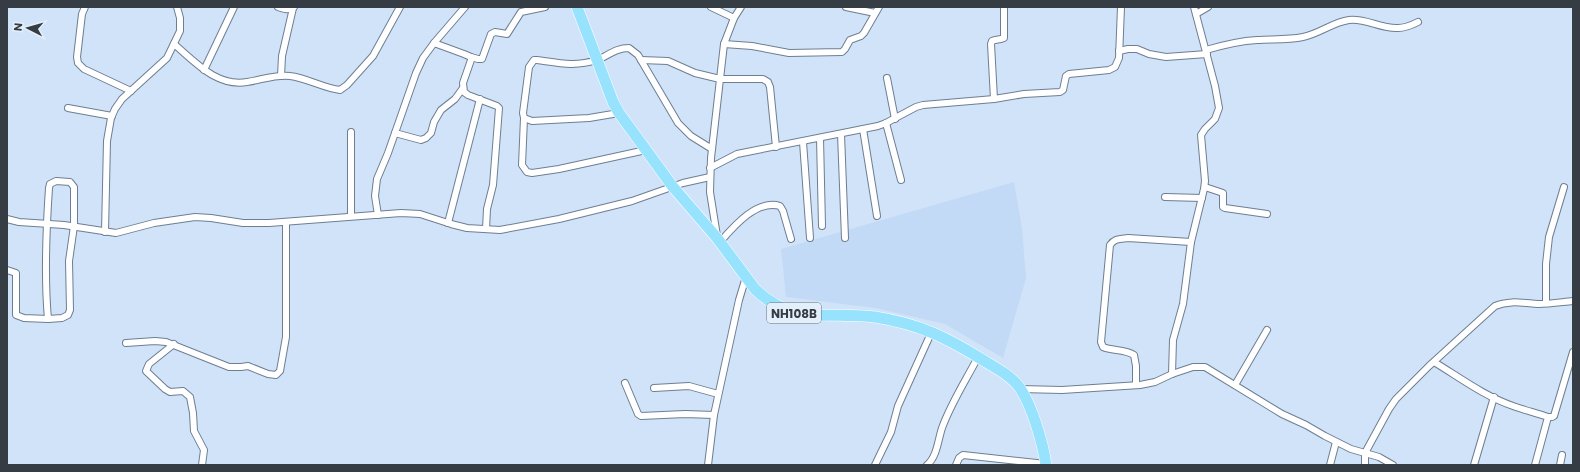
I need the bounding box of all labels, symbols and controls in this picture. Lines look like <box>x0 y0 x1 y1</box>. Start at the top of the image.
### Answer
north arrow <box>8 8 48 48</box>
text: N <box>10 22 26 32</box>
road number: NH108B <box>767 303 821 323</box>

